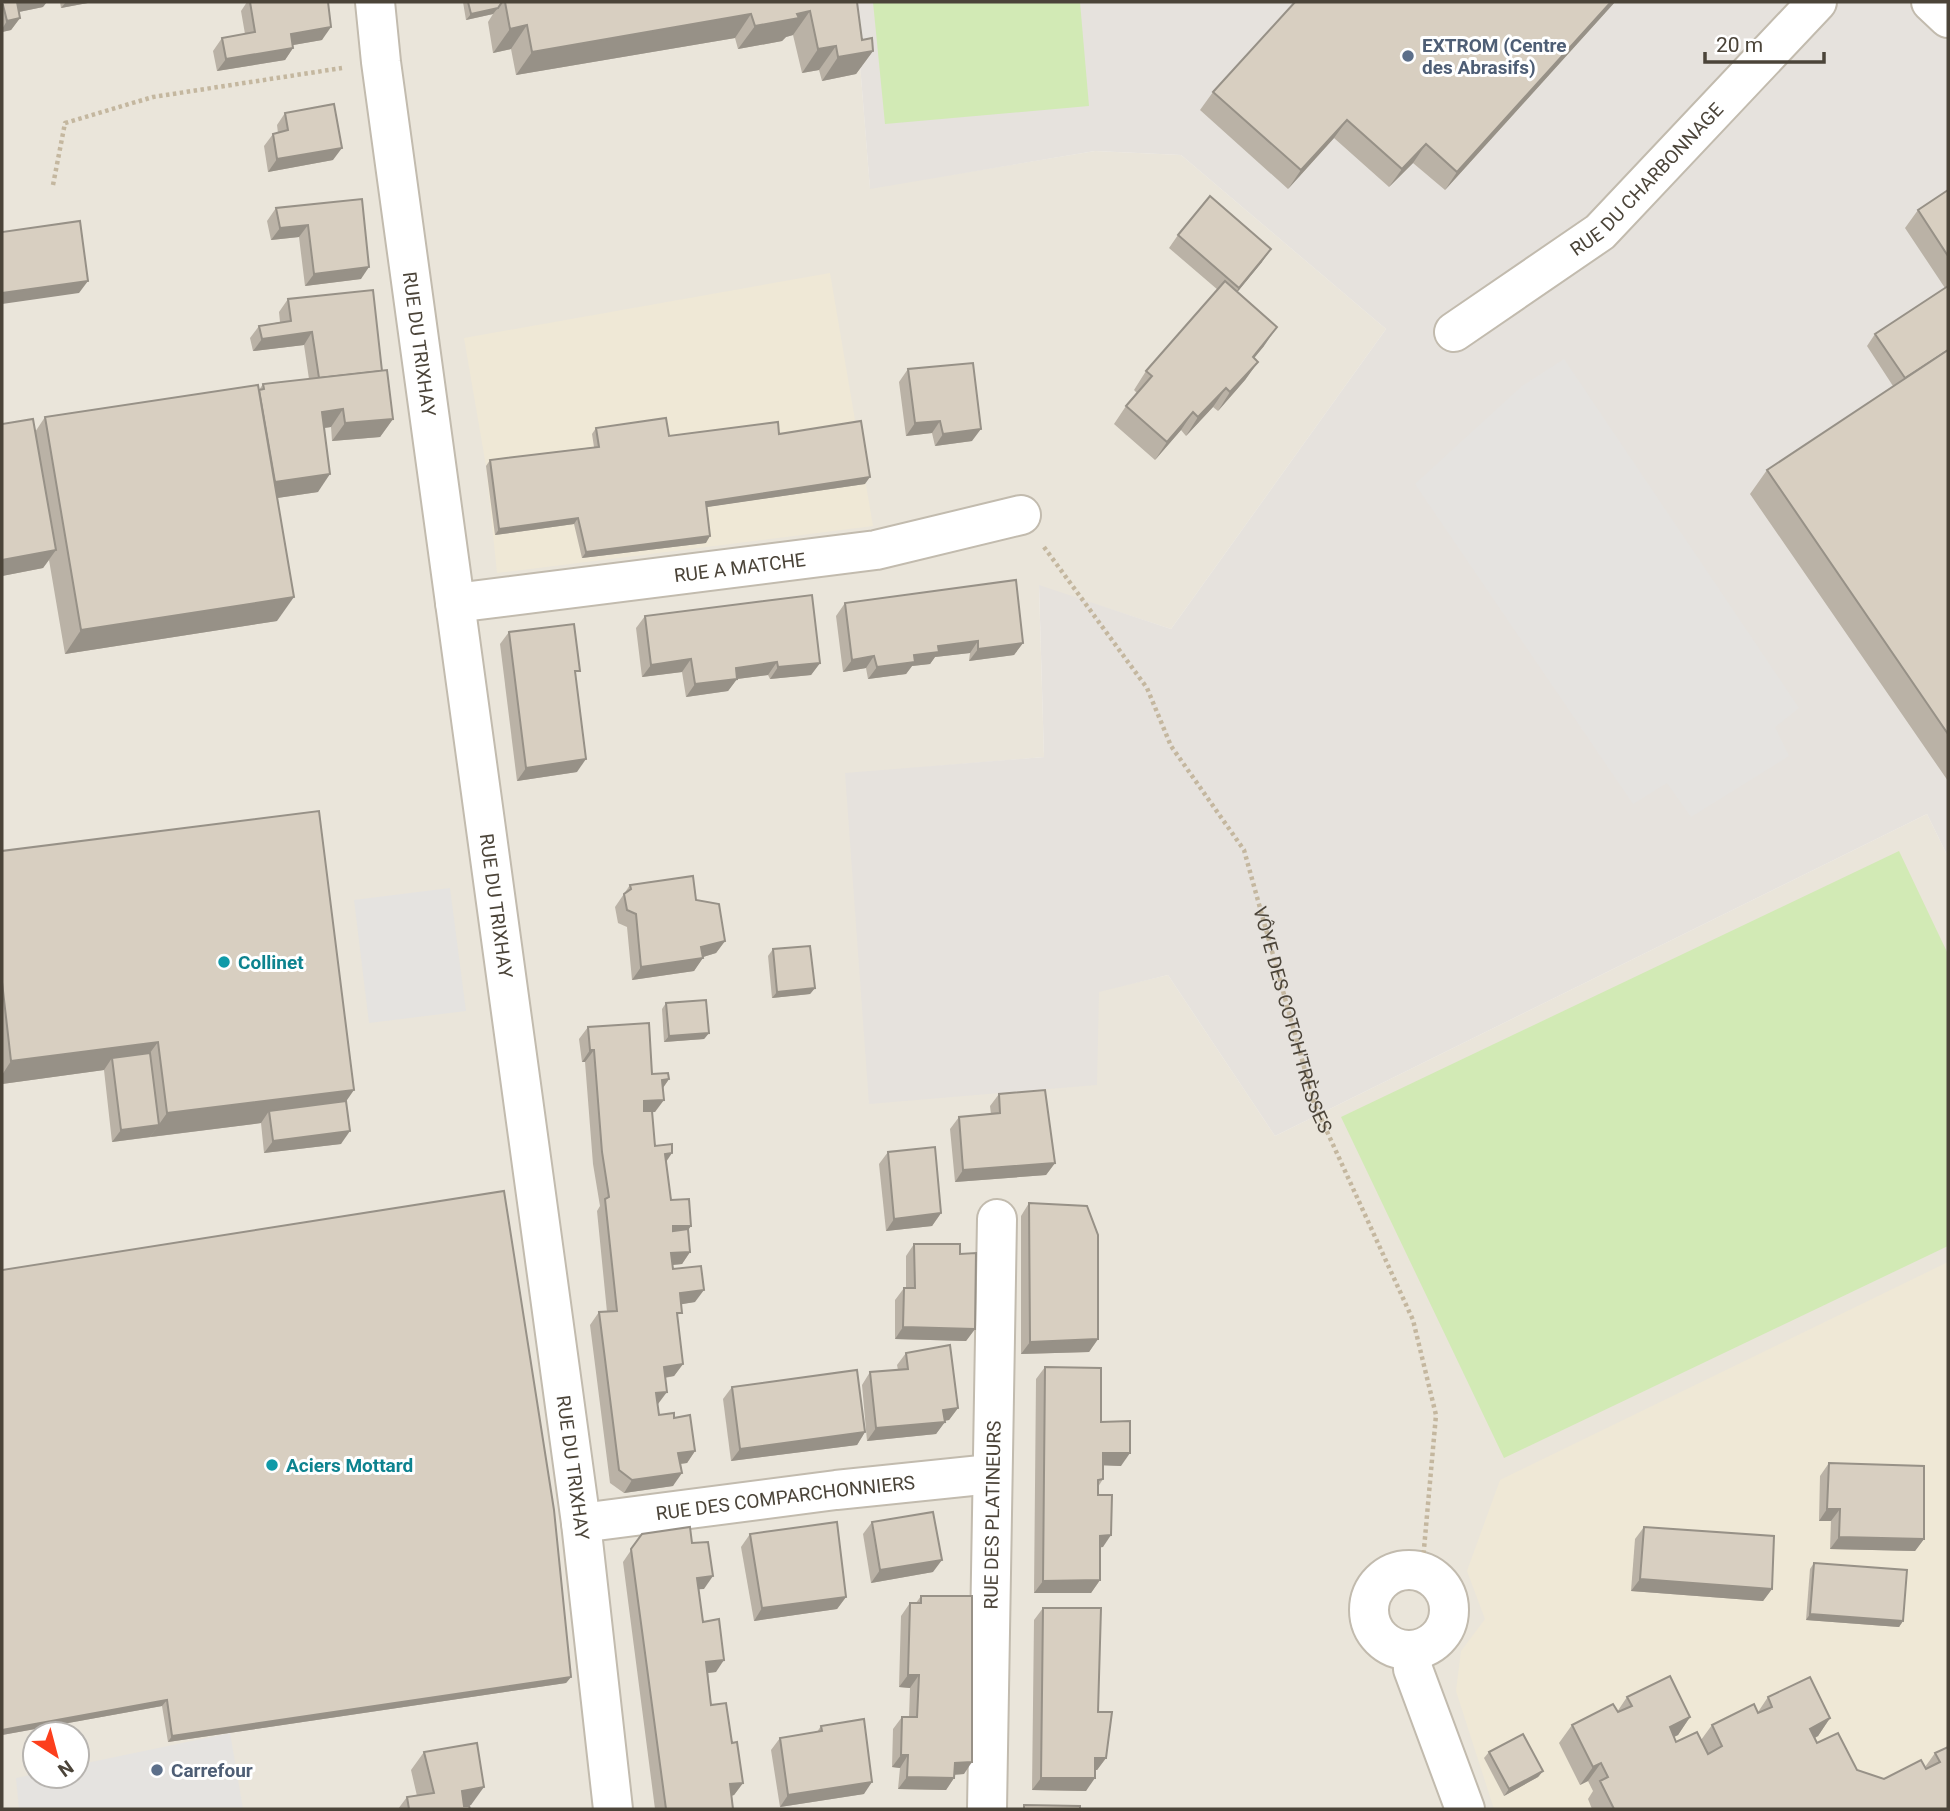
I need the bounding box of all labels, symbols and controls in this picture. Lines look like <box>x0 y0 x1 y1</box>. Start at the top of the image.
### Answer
scale bar <box>1705 21 1824 65</box>
text: 20 m <box>1716 33 1763 57</box>
place label: EXTROM (Centre des Abrasifs) <box>1422 34 1567 79</box>
marker: EXTROM (Centre des Abrasifs) <box>1400 48 1416 64</box>
street label: RUE DU CHARBONNAGE <box>1566 98 1728 261</box>
street label: RUE DU TRIXHAY <box>398 270 440 418</box>
street label: RUE A MATCHE <box>673 548 807 587</box>
street label: RUE DU TRIXHAY <box>475 832 517 980</box>
street label: VÔYE DES COTCH'TRÈSSES <box>1248 904 1337 1137</box>
place label: Collinet <box>238 951 304 974</box>
marker: Collinet <box>216 954 232 970</box>
street label: RUE DU TRIXHAY <box>552 1394 594 1542</box>
street label: RUE DES PLATINEURS <box>979 1421 1006 1610</box>
place label: Aciers Mottard <box>286 1454 413 1477</box>
marker: Aciers Mottard <box>264 1457 280 1473</box>
street label: RUE DES COMPARCHONNIERS <box>655 1471 916 1525</box>
north arrow <box>21 1720 91 1790</box>
text: N <box>54 1755 78 1782</box>
place label: Carrefour <box>171 1759 253 1782</box>
marker: Carrefour <box>149 1762 165 1778</box>

